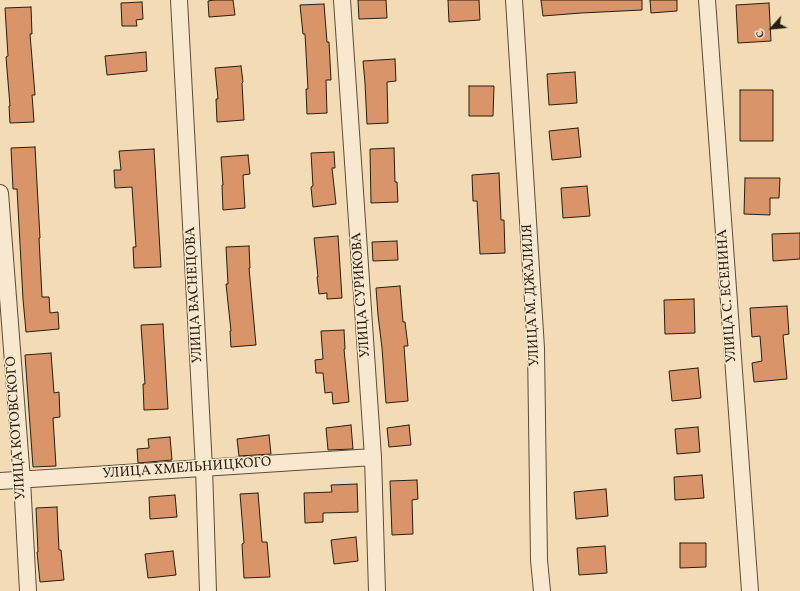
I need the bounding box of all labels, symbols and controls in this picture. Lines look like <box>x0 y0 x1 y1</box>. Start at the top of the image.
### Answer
north arrow <box>752 8 792 48</box>
text: С <box>753 27 769 40</box>
street label: УЛИЦА М. ДЖАЛИЛЯ <box>520 223 544 367</box>
street label: УЛИЦА ВАСНЕЦОВА <box>183 226 207 364</box>
street label: УЛИЦА С. ЕСЕНИНА <box>715 229 741 363</box>
street label: УЛИЦА СУРИКОВА <box>349 232 375 358</box>
street label: УЛИЦА КОТОВСКОГО <box>4 356 30 500</box>
street label: УЛИЦА ХМЕЛЬНИЦКОГО <box>102 455 272 483</box>

